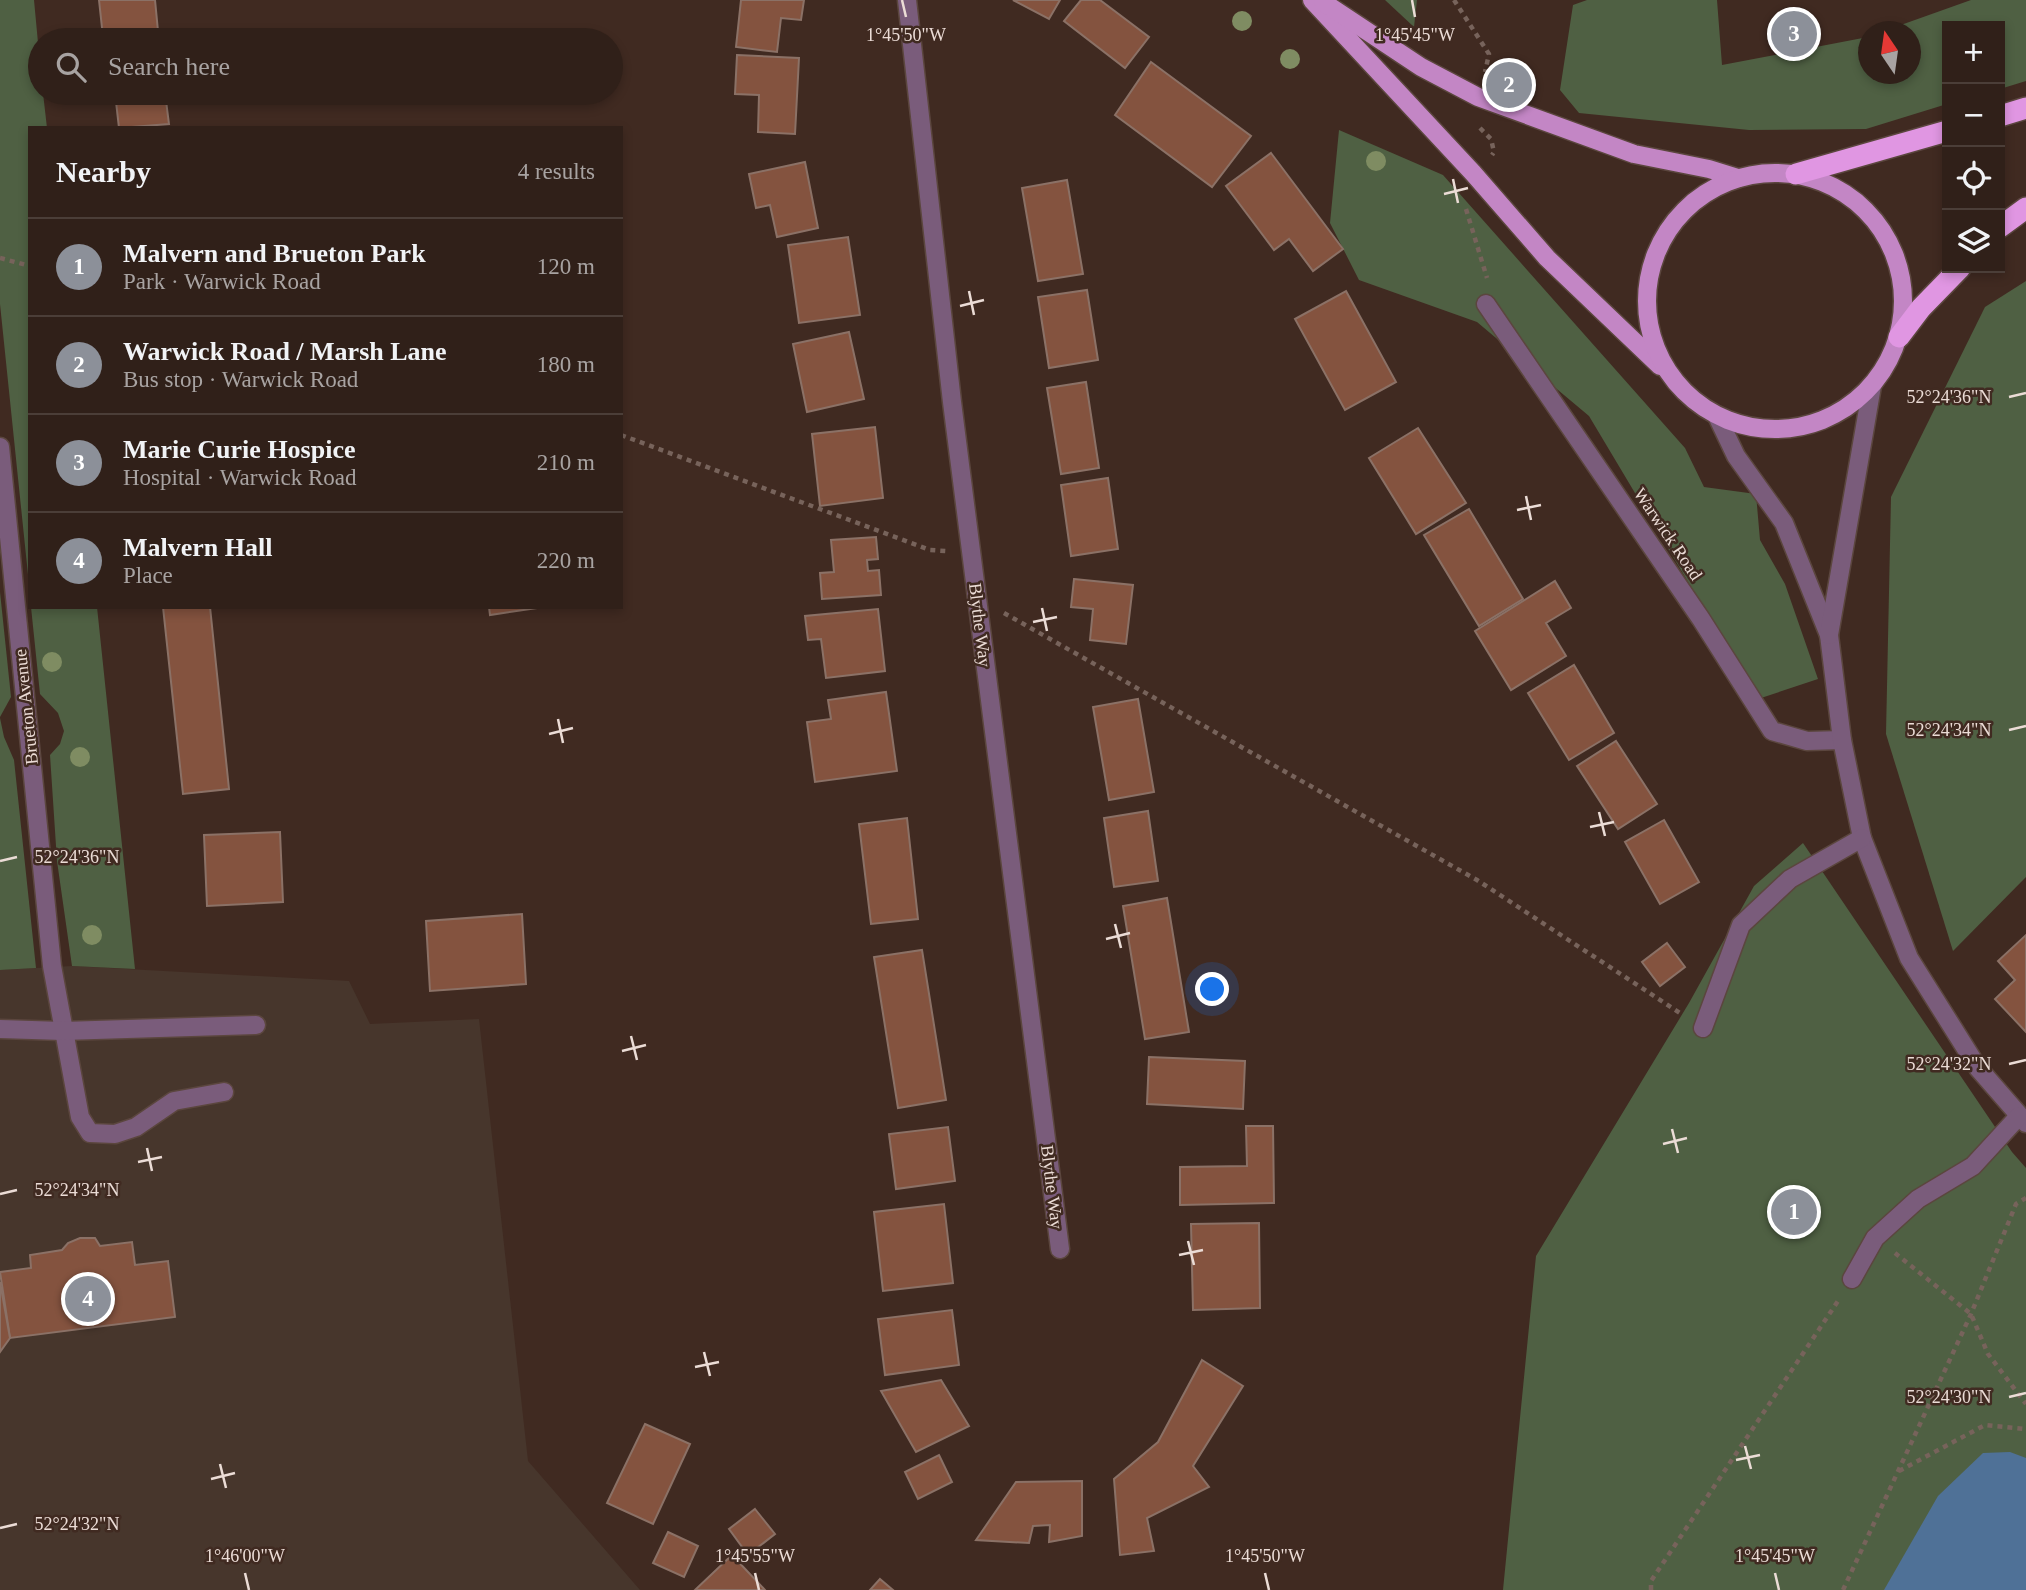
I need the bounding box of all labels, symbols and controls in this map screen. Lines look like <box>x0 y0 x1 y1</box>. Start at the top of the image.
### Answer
pin: 3 <box>1771 8 1817 60</box>
north arrow <box>1858 21 1921 84</box>
map controls <box>1942 21 2005 273</box>
button: + <box>1942 21 2005 84</box>
text: 1°45'50"W <box>866 25 946 45</box>
text: 1°45'45"W <box>1375 25 1455 45</box>
search box <box>28 28 623 105</box>
icon: search <box>52 48 90 86</box>
text: Search here <box>108 52 230 81</box>
pin: 2 <box>1486 59 1532 111</box>
button: − <box>1942 84 2005 147</box>
button: locate <box>1942 147 2005 210</box>
text: Nearby <box>56 155 151 188</box>
text: 4 results <box>518 159 595 184</box>
button: layers <box>1942 210 2005 273</box>
text: Malvern and Brueton Park <box>123 239 426 268</box>
text: 1 <box>73 254 85 279</box>
text: 120 m <box>537 254 595 279</box>
text: Park · Warwick Road <box>123 269 321 294</box>
text: Warwick Road / Marsh Lane <box>123 337 447 366</box>
text: 2 <box>73 352 85 377</box>
text: 180 m <box>537 352 595 377</box>
text: Bus stop · Warwick Road <box>123 367 358 392</box>
text: 52°24'36"N <box>1907 387 1991 407</box>
text: Marie Curie Hospice <box>123 435 356 464</box>
text: 3 <box>73 450 85 475</box>
text: 210 m <box>537 450 595 475</box>
text: Hospital · Warwick Road <box>123 465 356 490</box>
street label: Warwick Road <box>1630 484 1706 584</box>
text: Malvern Hall <box>123 533 272 562</box>
text: 4 <box>73 548 85 573</box>
text: 220 m <box>537 548 595 573</box>
text: Place <box>123 563 173 588</box>
street label: Blythe Way <box>965 582 995 668</box>
street label: Brueton Avenue <box>10 648 42 766</box>
text: 52°24'34"N <box>1907 720 1991 740</box>
text: 52°24'36"N <box>35 847 119 867</box>
your location <box>1195 972 1229 1006</box>
text: 52°24'32"N <box>1907 1054 1991 1074</box>
street label: Blythe Way <box>1037 1144 1067 1230</box>
text: 52°24'34"N <box>35 1180 119 1200</box>
pin: 1 <box>1771 1186 1817 1238</box>
pin: 4 <box>65 1273 111 1325</box>
text: 52°24'30"N <box>1907 1387 1991 1407</box>
text: 52°24'32"N <box>35 1514 119 1534</box>
text: 1°46'00"W <box>205 1546 285 1566</box>
text: 1°45'55"W <box>715 1546 795 1566</box>
text: 1°45'50"W <box>1225 1546 1305 1566</box>
text: 1°45'45"W <box>1735 1546 1815 1566</box>

